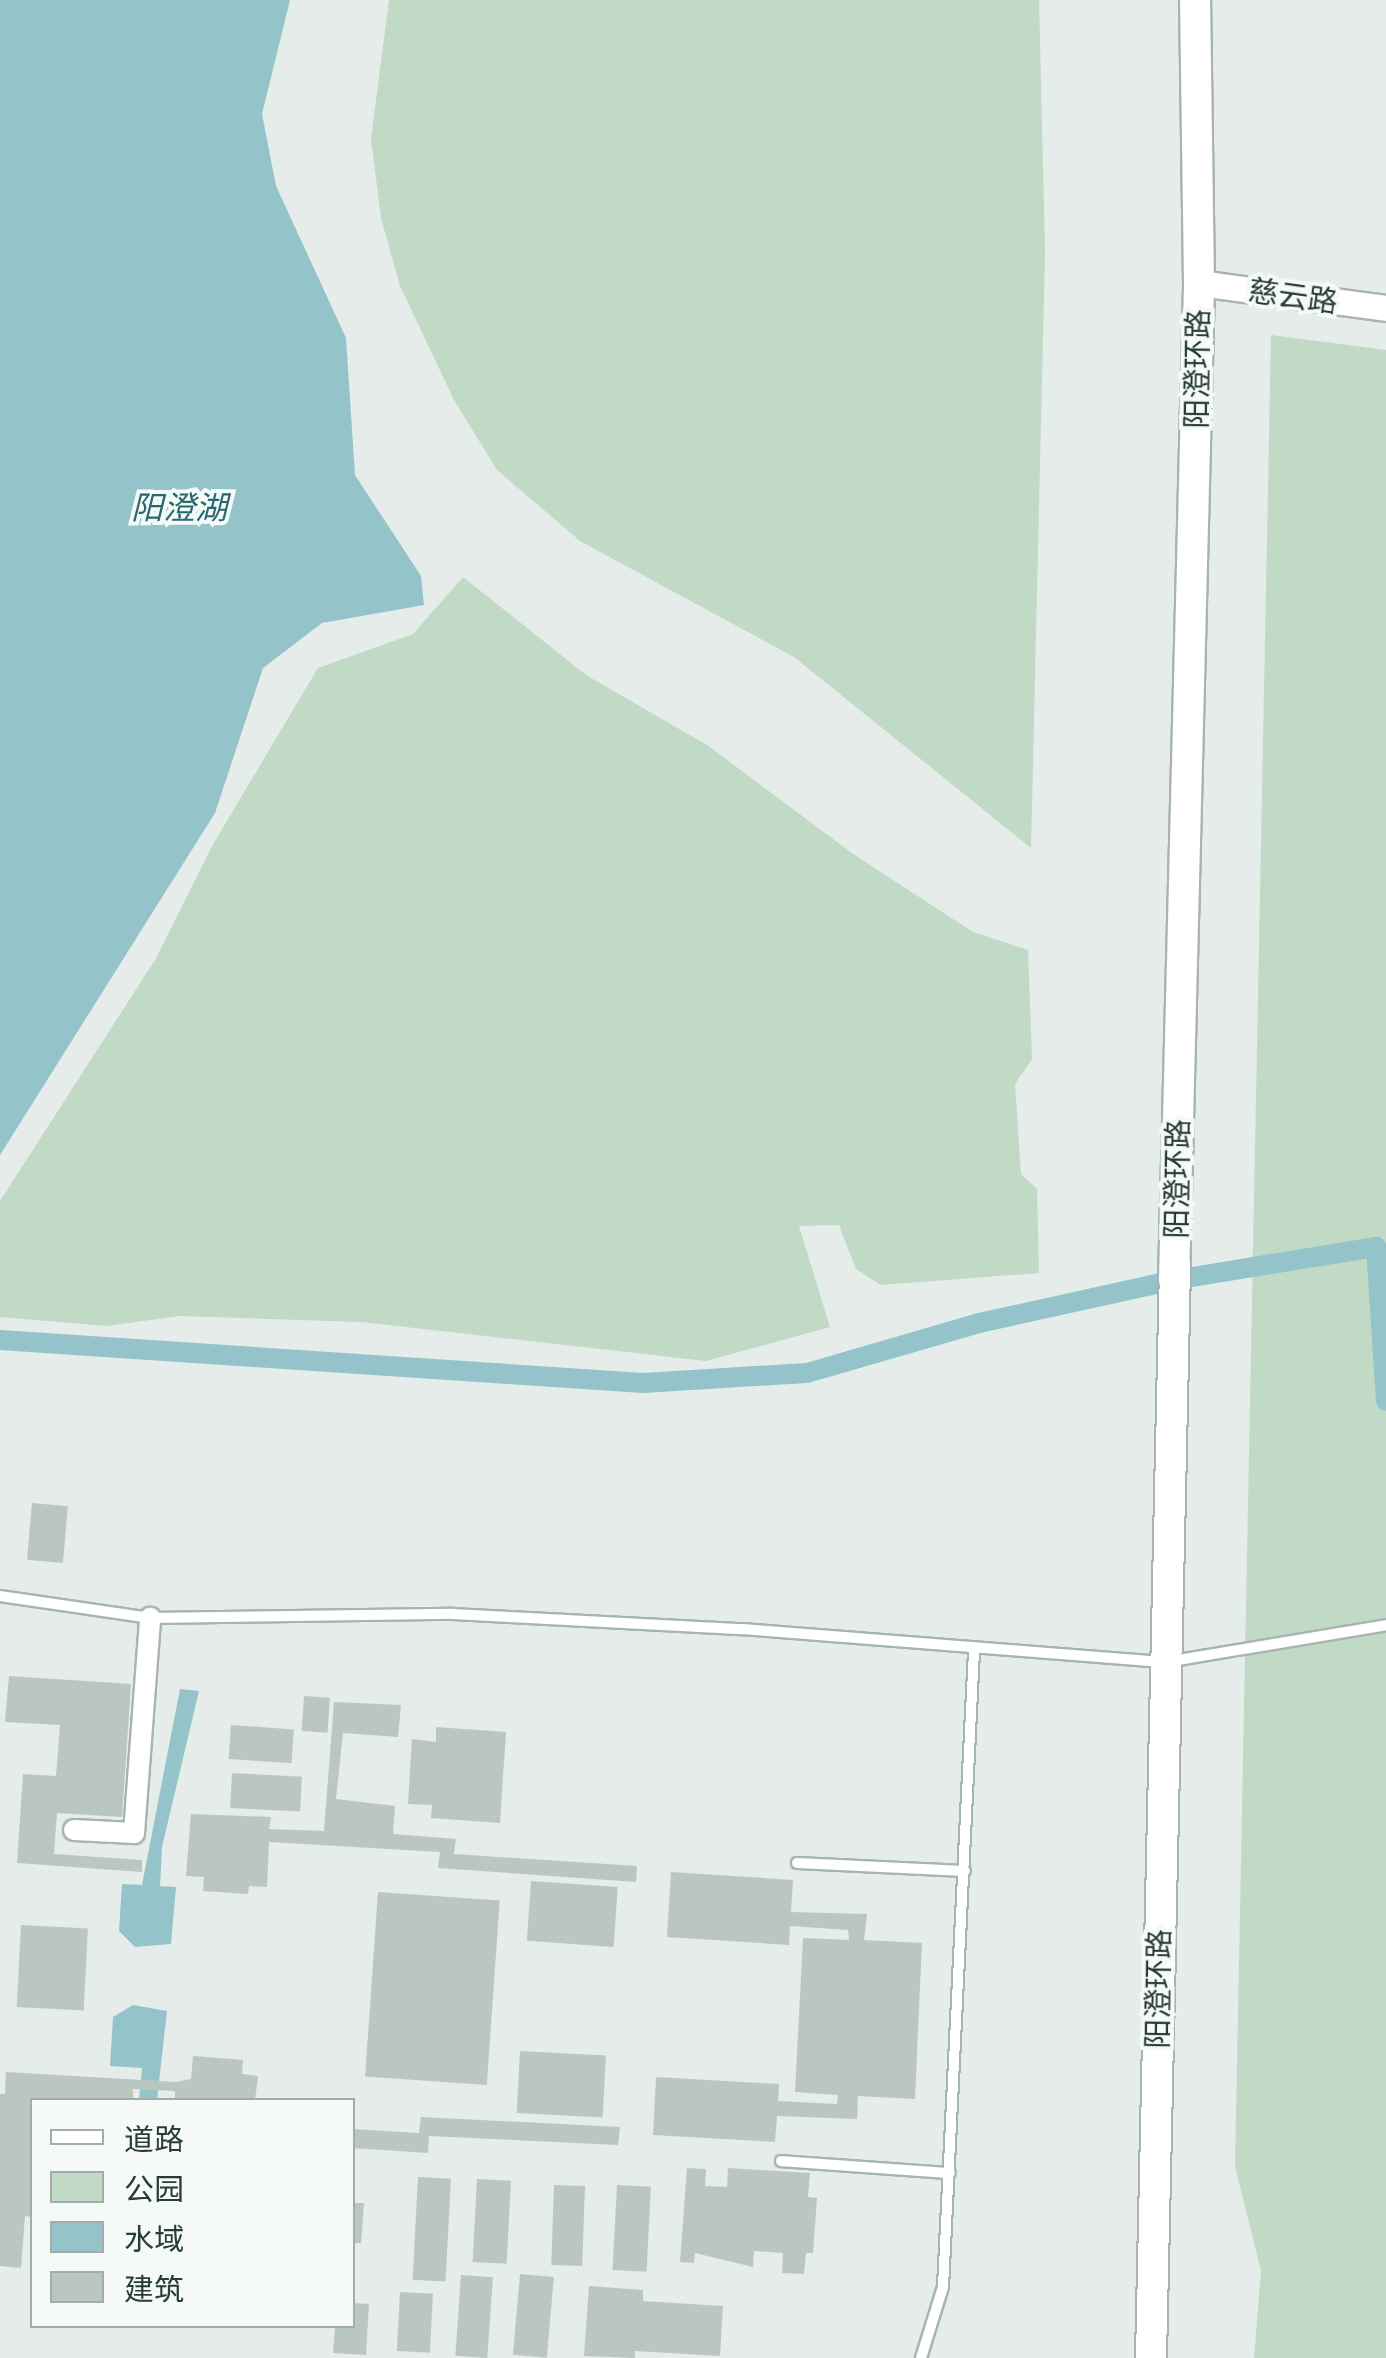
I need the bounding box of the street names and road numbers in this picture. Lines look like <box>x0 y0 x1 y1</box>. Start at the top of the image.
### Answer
street label: 慈云路 <box>1246 272 1340 320</box>
street label: 阳澄环路 <box>1178 309 1216 429</box>
street label: 阳澄环路 <box>1158 1119 1196 1239</box>
street label: 阳澄环路 <box>1139 1929 1177 2049</box>

